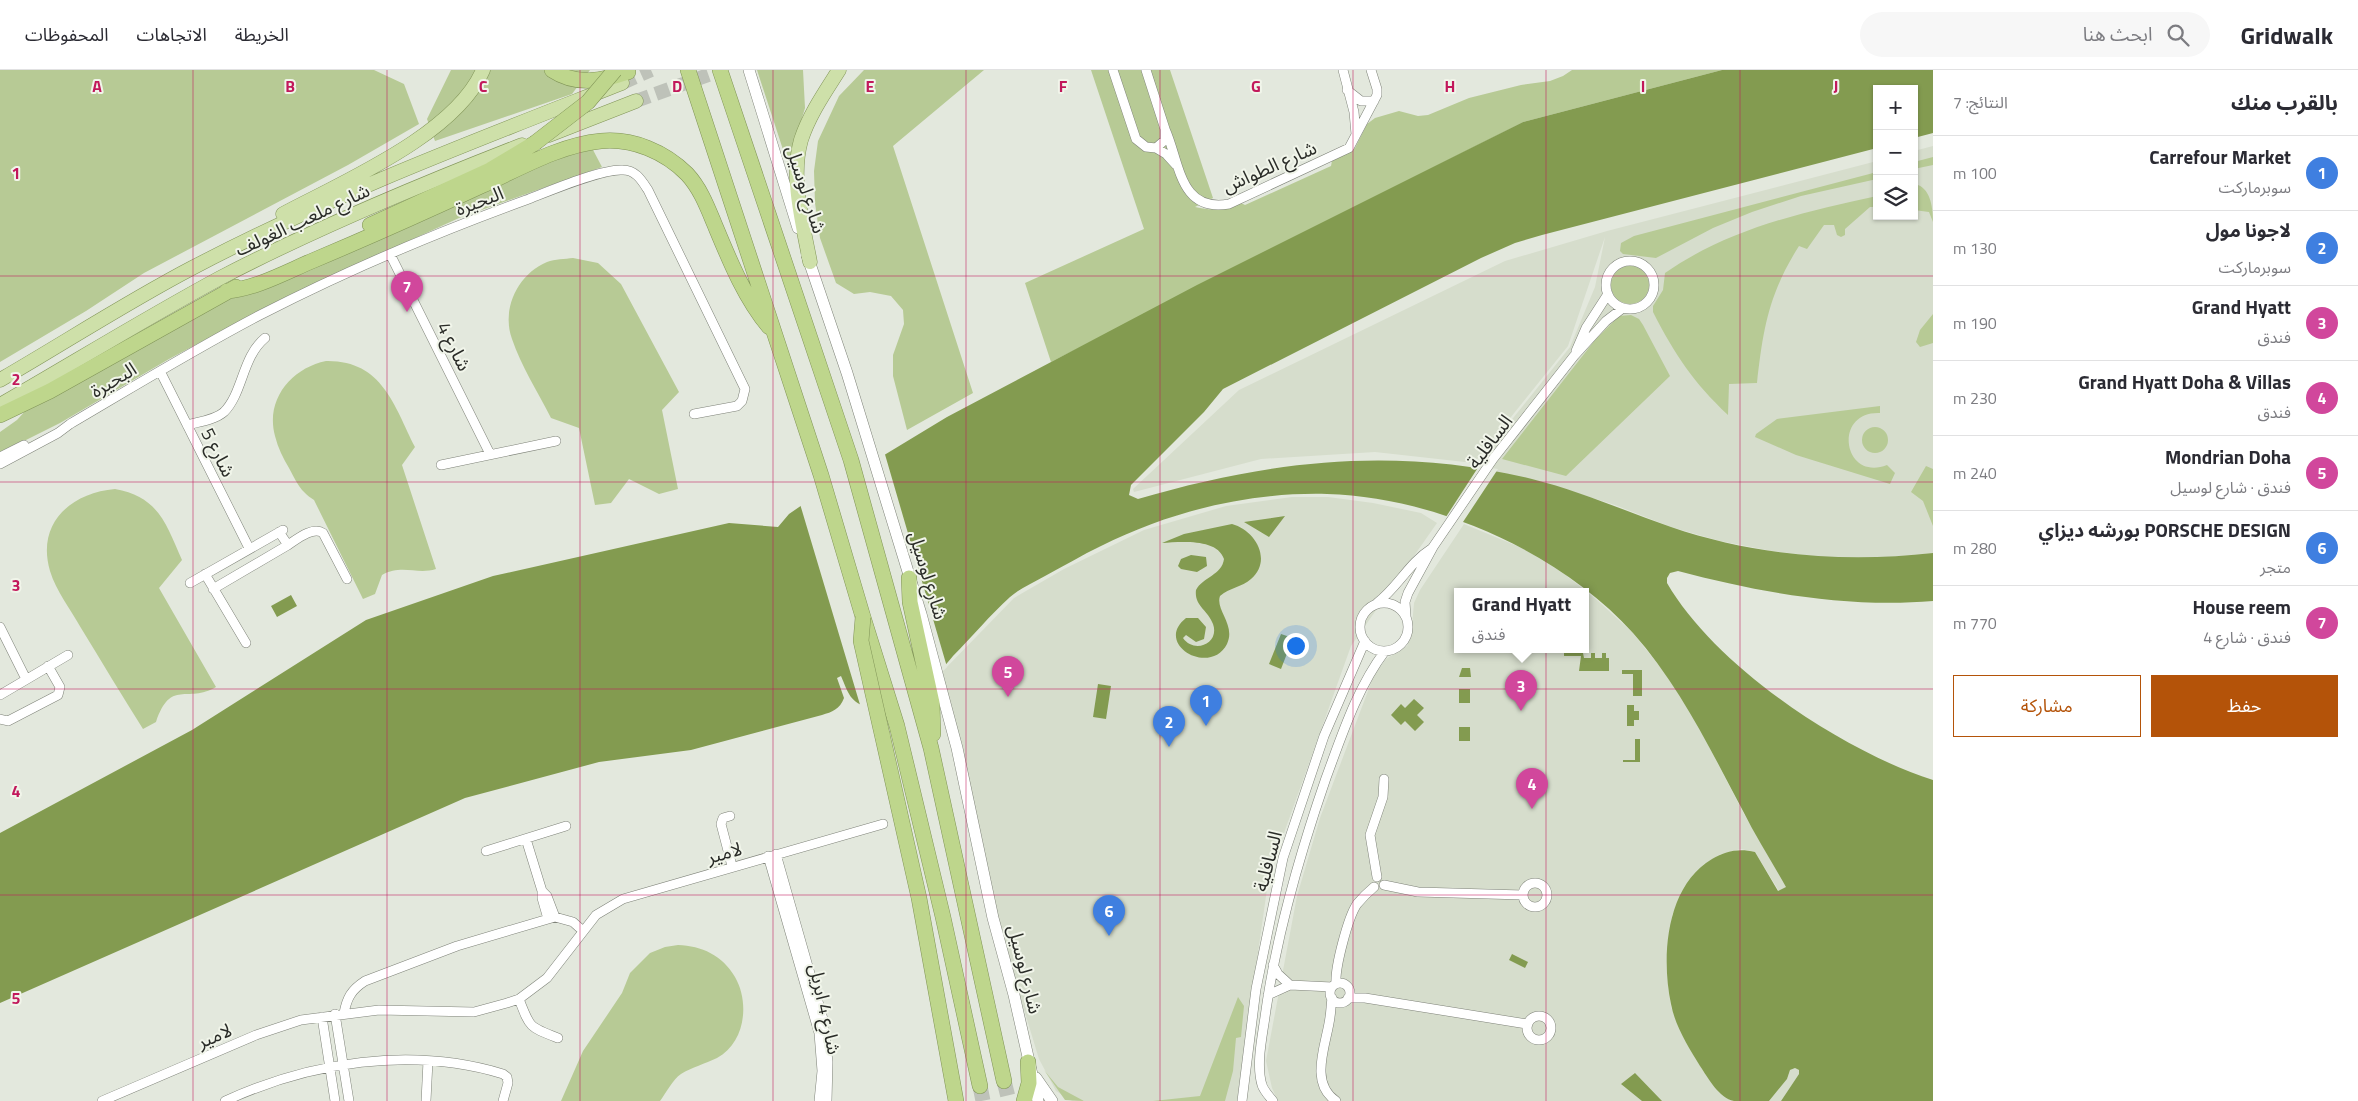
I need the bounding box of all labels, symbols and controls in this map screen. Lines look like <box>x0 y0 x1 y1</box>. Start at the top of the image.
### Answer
search box <box>1860 12 2210 57</box>
text: Gridwalk <box>2240 17 2333 53</box>
text: ابحث هنا <box>2083 19 2152 48</box>
text: المحفوظات <box>25 21 109 48</box>
text: الاتجاهات <box>137 21 207 48</box>
text: الخريطة <box>235 21 289 48</box>
icon: search <box>2164 21 2192 49</box>
text: A <box>92 74 102 98</box>
text: B <box>285 74 295 98</box>
text: C <box>479 74 488 98</box>
text: D <box>672 74 682 98</box>
text: E <box>866 74 875 98</box>
text: F <box>1059 74 1068 98</box>
text: G <box>1251 74 1261 98</box>
text: H <box>1445 74 1455 98</box>
text: I <box>1641 74 1645 98</box>
text: J <box>1834 74 1838 98</box>
map controls <box>1873 85 1918 220</box>
button: + <box>1873 85 1918 130</box>
text: بالقرب منك <box>2231 86 2338 118</box>
text: النتائج: 7 <box>1953 90 2008 114</box>
button: − <box>1873 130 1918 175</box>
street label: شارع الطواش <box>1217 132 1321 200</box>
street label: شارع لوسيل <box>779 141 835 237</box>
text: Carrefour Market <box>2149 142 2291 171</box>
text: 1 <box>12 161 20 185</box>
text: 100 m <box>1953 161 1997 185</box>
text: 1 <box>2318 161 2326 185</box>
street label: شارع ملعب الغولف <box>230 175 374 263</box>
button: layers <box>1873 175 1918 220</box>
text: سوبرماركت <box>2219 175 2291 199</box>
street label: البحيرة <box>451 178 507 222</box>
text: لاجونا مول <box>2206 215 2291 244</box>
text: 130 m <box>1953 236 1997 260</box>
text: 2 <box>2318 236 2326 260</box>
text: سوبرماركت <box>2219 255 2291 279</box>
pin: 7 <box>391 271 423 312</box>
text: Grand Hyatt <box>2192 292 2291 321</box>
text: 190 m <box>1953 311 1997 335</box>
text: 3 <box>2318 311 2326 335</box>
street label: شارع 4 <box>430 316 480 376</box>
text: فندق <box>2257 325 2291 349</box>
street label: البحيرة <box>84 354 142 404</box>
text: 2 <box>12 367 20 391</box>
text: Grand Hyatt Doha & Villas <box>2078 367 2291 396</box>
text: 230 m <box>1953 386 1997 410</box>
text: 4 <box>2318 386 2326 410</box>
text: فندق <box>2257 400 2291 424</box>
street label: السافلية <box>1459 408 1519 474</box>
street label: شارع 5 <box>194 422 244 482</box>
text: Mondrian Doha <box>2165 442 2291 471</box>
text: 240 m <box>1953 461 1997 485</box>
text: 5 <box>2318 461 2326 485</box>
text: فندق · شارع لوسيل <box>2170 475 2291 499</box>
text: PORSCHE DESIGN بورشه ديزاي <box>2039 515 2291 544</box>
street label: شارع لوسيل <box>902 527 956 623</box>
text: 280 m <box>1953 536 1997 560</box>
text: 6 <box>2318 536 2326 560</box>
text: متجر <box>2260 555 2291 579</box>
text: 3 <box>12 573 20 597</box>
popup <box>1454 588 1589 653</box>
text: Grand Hyatt <box>1472 589 1571 618</box>
text: House reem <box>2192 592 2291 621</box>
text: 770 m <box>1953 611 1997 635</box>
text: 7 <box>2318 611 2326 635</box>
text: فندق <box>1472 622 1505 646</box>
text: فندق · شارع 4 <box>2203 625 2291 649</box>
your location <box>1283 633 1309 659</box>
pin: 5 <box>992 656 1024 697</box>
pin: 3 <box>1505 670 1537 711</box>
button: مشاركة <box>1953 675 2141 737</box>
button: حفظ <box>2151 675 2338 737</box>
pin: 1 <box>1190 685 1222 726</box>
pin: 2 <box>1153 706 1185 747</box>
pin: 4 <box>1516 768 1548 809</box>
text: 4 <box>12 779 21 803</box>
street label: السافلية <box>1245 827 1289 895</box>
street label: لامير <box>702 833 745 871</box>
pin: 6 <box>1093 895 1125 936</box>
street label: شارع لوسيل <box>1001 921 1051 1017</box>
street label: شارع 4 ابريل <box>802 961 850 1057</box>
text: 5 <box>12 986 21 1010</box>
street label: لامير <box>191 1015 236 1056</box>

